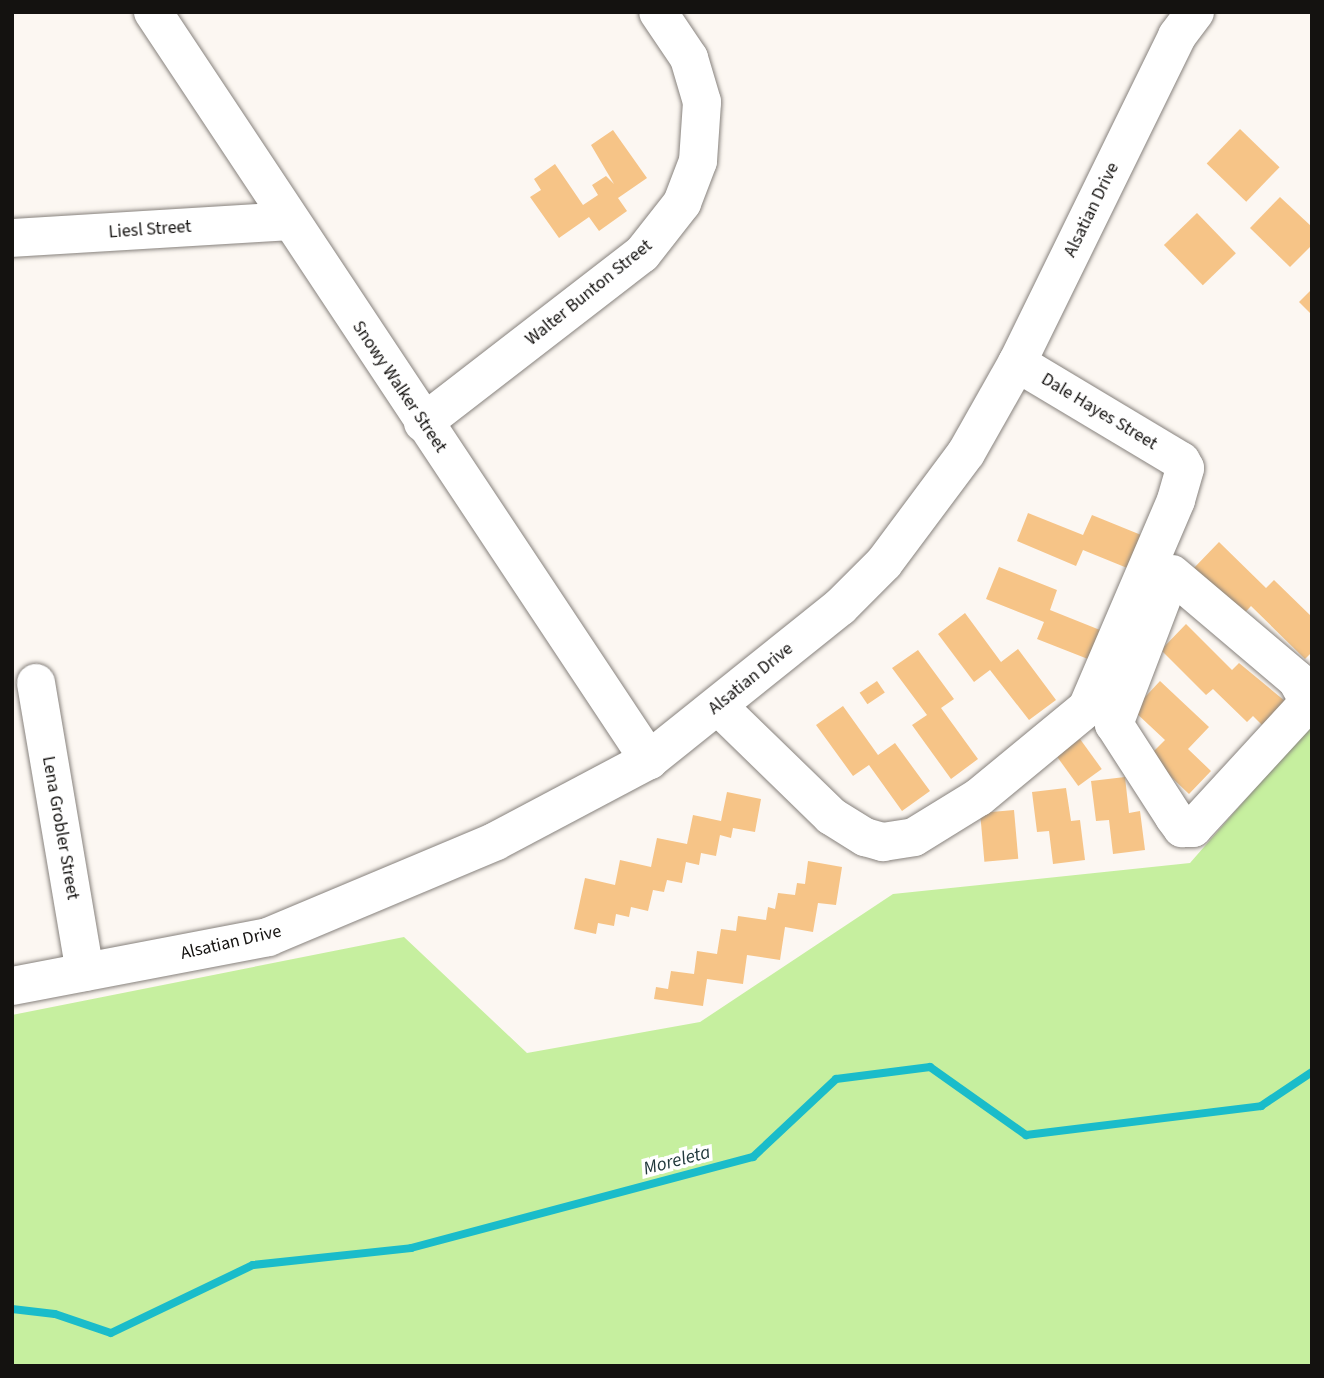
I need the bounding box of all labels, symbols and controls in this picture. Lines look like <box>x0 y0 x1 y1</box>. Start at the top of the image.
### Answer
street label: Alsatian Drive <box>1060 159 1124 261</box>
street label: Liesl Street <box>108 216 192 244</box>
street label: Walter Bunton Street <box>521 235 657 351</box>
street label: Snowy Walker Street <box>347 317 451 457</box>
street label: Dale Hayes Street <box>1037 369 1161 455</box>
street label: Alsatian Drive <box>704 638 798 720</box>
street label: Lena Grobler Street <box>37 755 83 901</box>
street label: Alsatian Drive <box>179 921 283 965</box>
water label: Moreleta <box>641 1141 713 1181</box>

